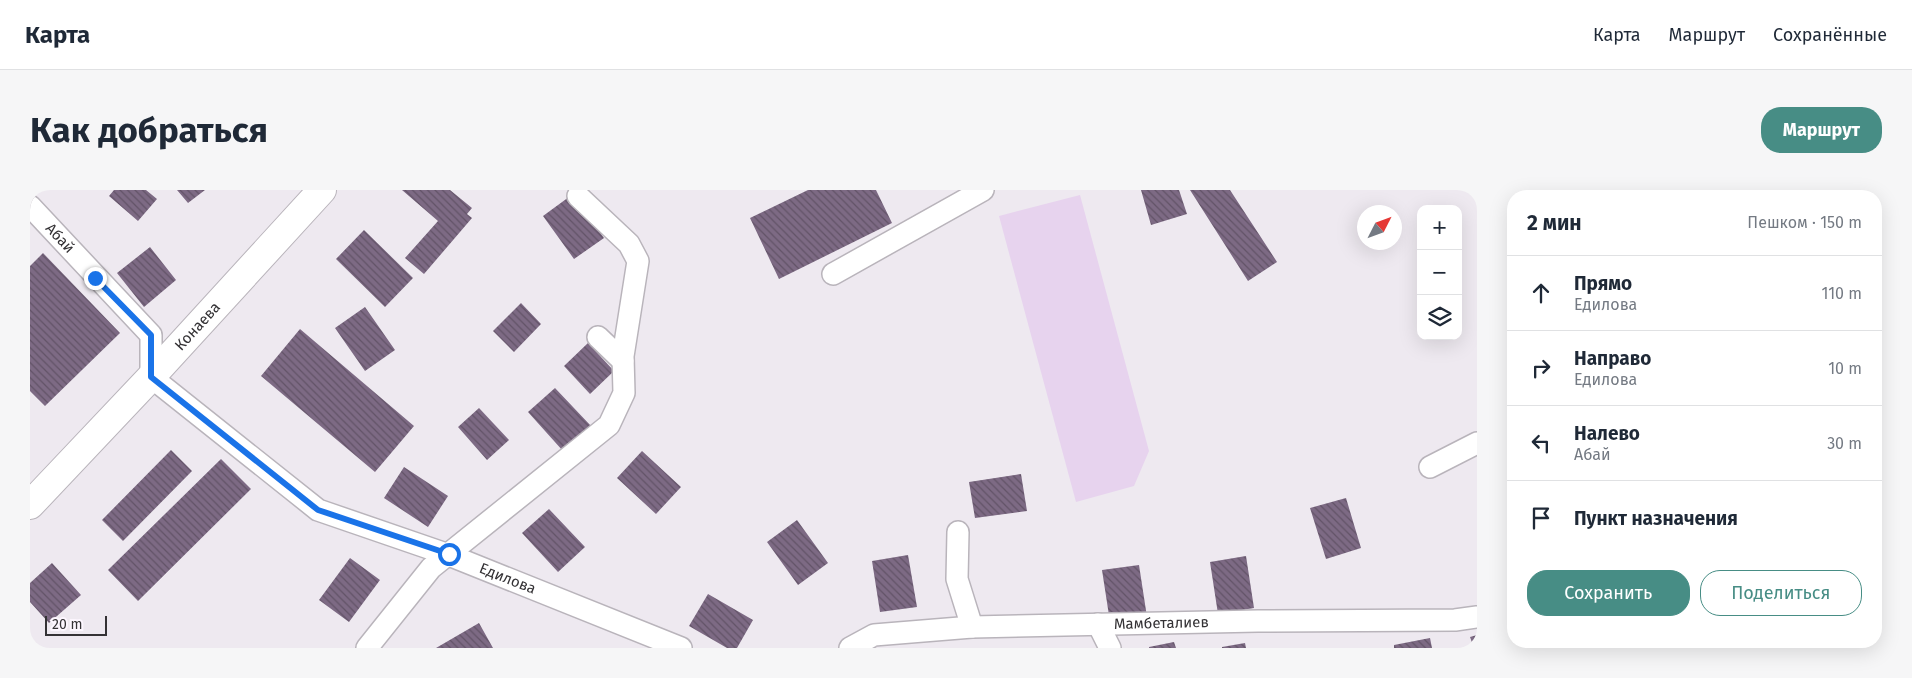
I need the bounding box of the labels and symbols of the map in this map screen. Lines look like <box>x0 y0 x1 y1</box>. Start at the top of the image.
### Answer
north arrow <box>1357 205 1402 250</box>
street label: Абай <box>42 219 78 257</box>
route end <box>84 267 107 290</box>
street label: Конаева <box>171 298 224 354</box>
route start <box>438 543 461 566</box>
street label: Едилова <box>477 559 538 598</box>
scale bar <box>45 613 108 636</box>
street label: Мамбеталиев <box>1114 613 1209 633</box>

